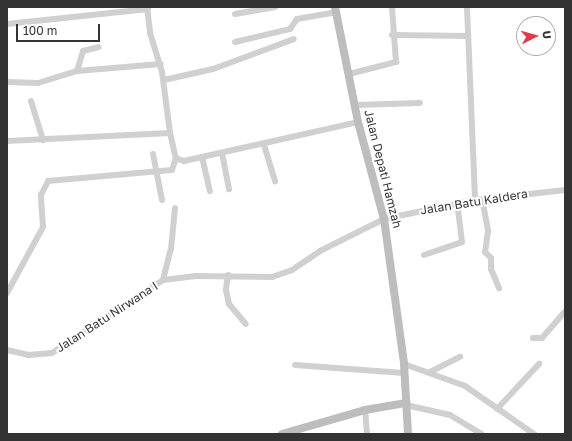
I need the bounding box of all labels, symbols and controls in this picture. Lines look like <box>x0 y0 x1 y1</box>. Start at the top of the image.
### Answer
scale bar <box>18 16 102 42</box>
north arrow <box>516 16 556 56</box>
text: 100 m <box>23 23 57 38</box>
text: U <box>541 30 554 39</box>
street label: Jalan Depati Hamzah <box>361 108 405 230</box>
street label: Jalan Batu Kaldera <box>419 186 529 218</box>
street label: Jalan Batu Nirwana I <box>53 279 161 355</box>

